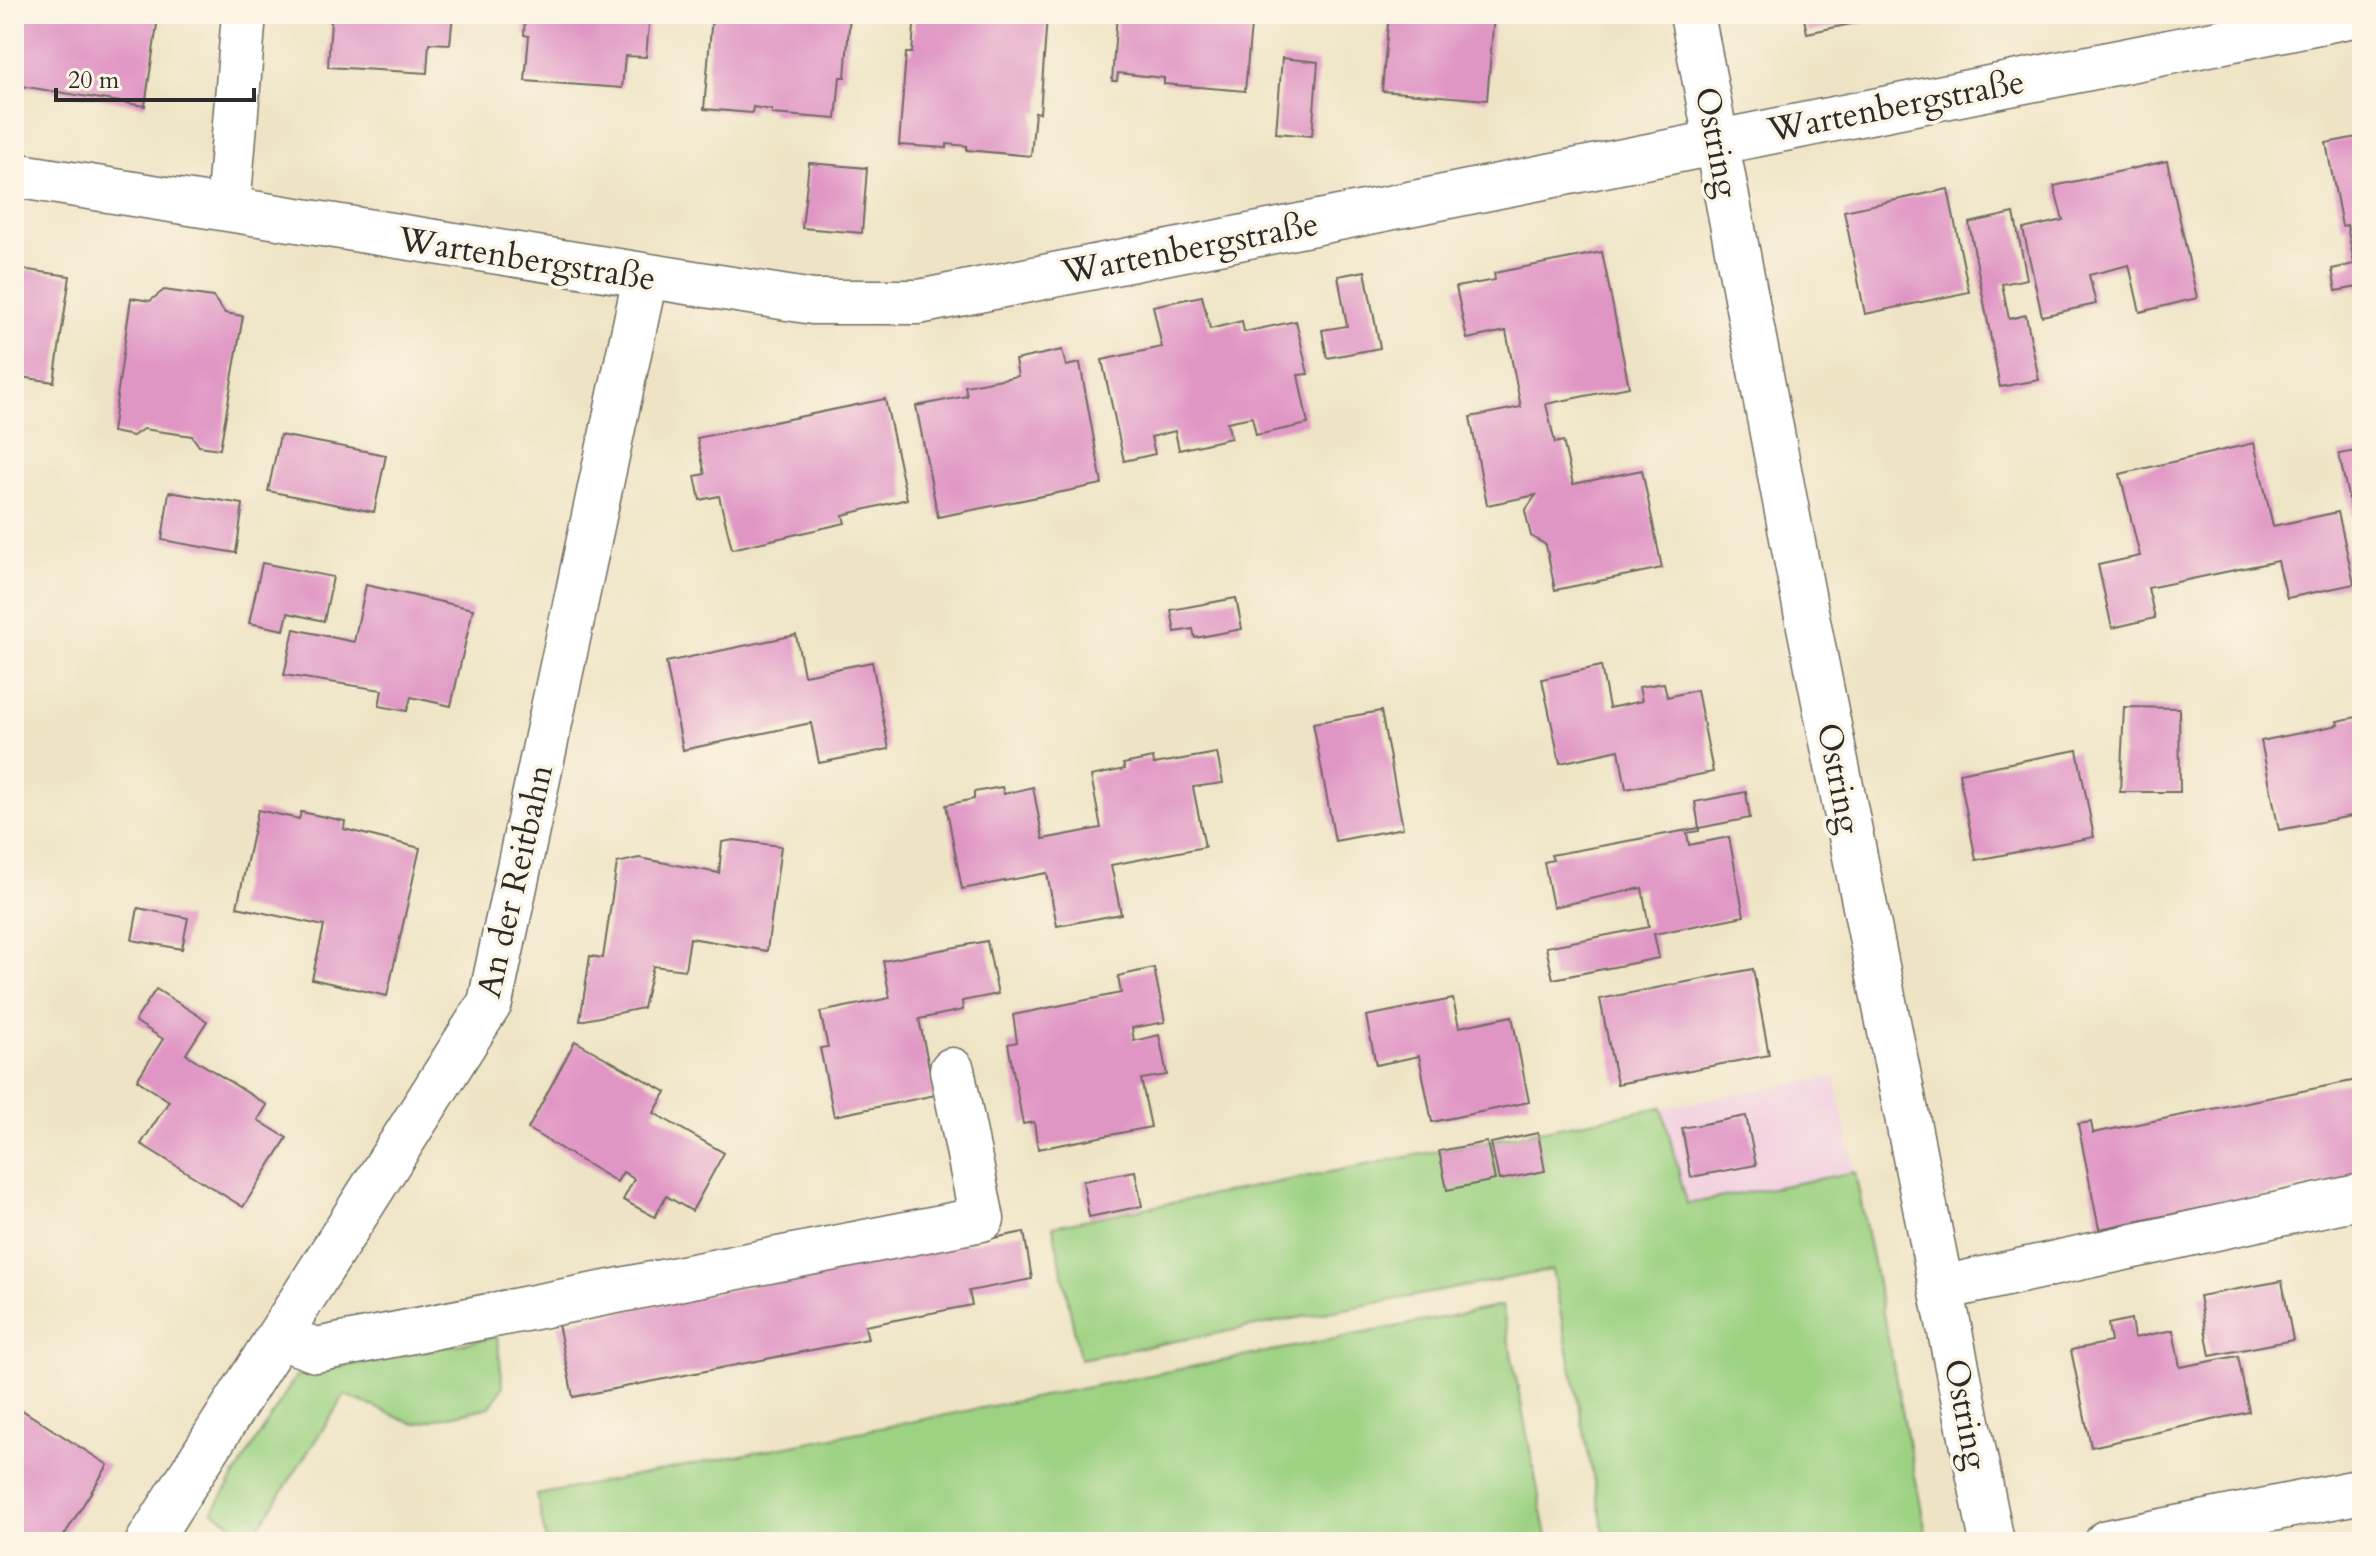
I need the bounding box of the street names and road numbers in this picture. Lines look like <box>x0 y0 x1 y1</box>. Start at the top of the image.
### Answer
street label: Wartenbergstraße <box>1763 59 2028 154</box>
street label: Ostring <box>1684 83 1750 201</box>
street label: Wartenbergstraße <box>1057 201 1322 296</box>
street label: Wartenbergstraße <box>394 216 659 302</box>
street label: Ostring <box>1806 719 1872 837</box>
street label: An der Reitbahn <box>466 760 564 1002</box>
street label: Ostring <box>1933 1355 1999 1473</box>

